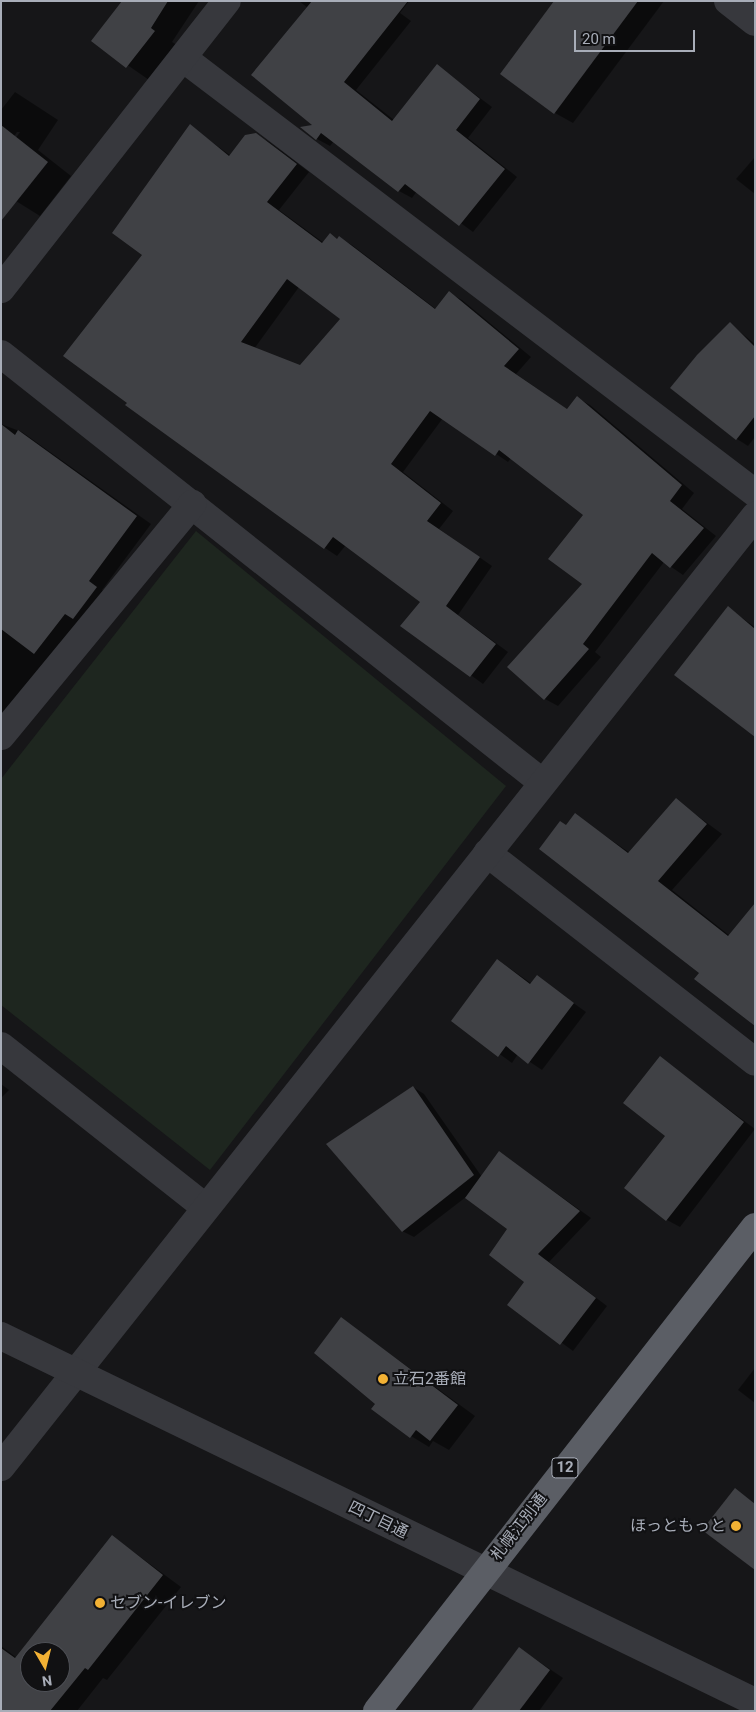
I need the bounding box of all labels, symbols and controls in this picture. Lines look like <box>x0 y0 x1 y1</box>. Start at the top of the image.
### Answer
scale bar <box>576 20 697 52</box>
text: 20 m <box>582 30 616 48</box>
place label: 立石2番館 <box>393 1369 466 1389</box>
marker: 立石2番館 <box>377 1373 389 1385</box>
road number: 12 <box>551 1456 579 1480</box>
street label: 札幌江別通 <box>487 1490 551 1564</box>
street label: 四丁目通 <box>345 1497 411 1543</box>
place label: ほっともっと <box>630 1516 726 1536</box>
marker: ほっともっと <box>730 1520 742 1532</box>
place label: セブン-イレブン <box>110 1593 226 1613</box>
marker: セブン-イレブン <box>94 1597 106 1609</box>
north arrow <box>20 1642 70 1692</box>
text: N <box>41 1672 53 1689</box>

